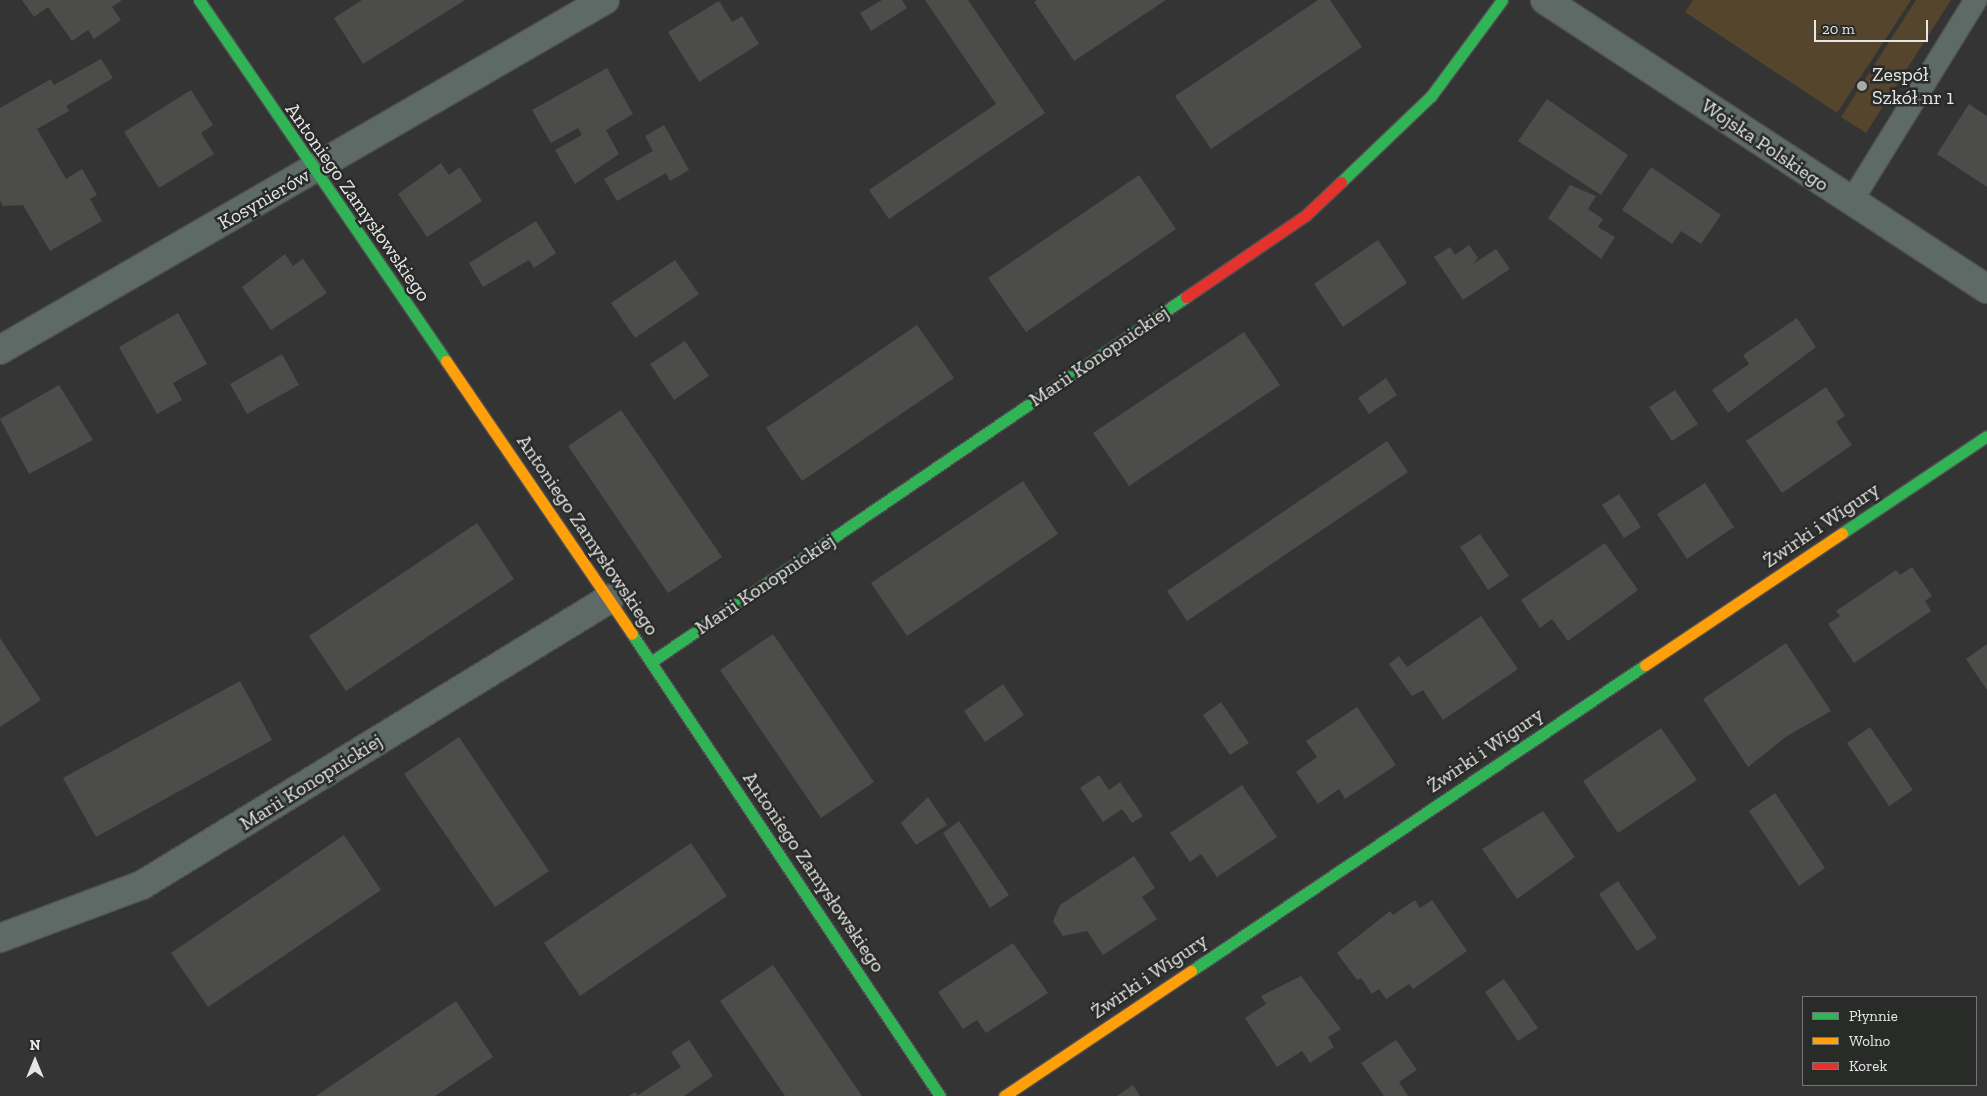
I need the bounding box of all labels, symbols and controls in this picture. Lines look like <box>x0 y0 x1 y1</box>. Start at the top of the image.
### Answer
scale bar <box>1817 10 1931 42</box>
text: 20 m <box>1822 20 1855 38</box>
place label: Zespół Szkół nr 1 <box>1872 62 1954 109</box>
marker: Zespół Szkół nr 1 <box>1856 80 1868 92</box>
street label: Wojska Polskiego <box>1697 94 1833 196</box>
street label: Antoniego Zamysłowskiego <box>280 98 436 306</box>
street label: Kosynierów <box>214 163 314 235</box>
street label: Marii Konopnickiej <box>1025 300 1173 412</box>
street label: Antoniego Zamysłowskiego <box>512 430 664 640</box>
street label: Żwirki i Wigury <box>1758 477 1884 573</box>
street label: Marii Konopnickiej <box>691 528 839 640</box>
street label: Żwirki i Wigury <box>1422 702 1548 798</box>
street label: Marii Konopnickiej <box>235 729 387 835</box>
street label: Antoniego Zamysłowskiego <box>738 767 890 977</box>
street label: Żwirki i Wigury <box>1086 928 1212 1024</box>
legend <box>1802 996 1977 1086</box>
text: Płynnie <box>1849 1007 1898 1025</box>
text: Wolno <box>1849 1032 1890 1050</box>
north arrow <box>10 1036 60 1086</box>
text: N <box>30 1037 40 1054</box>
text: Korek <box>1849 1057 1887 1075</box>

